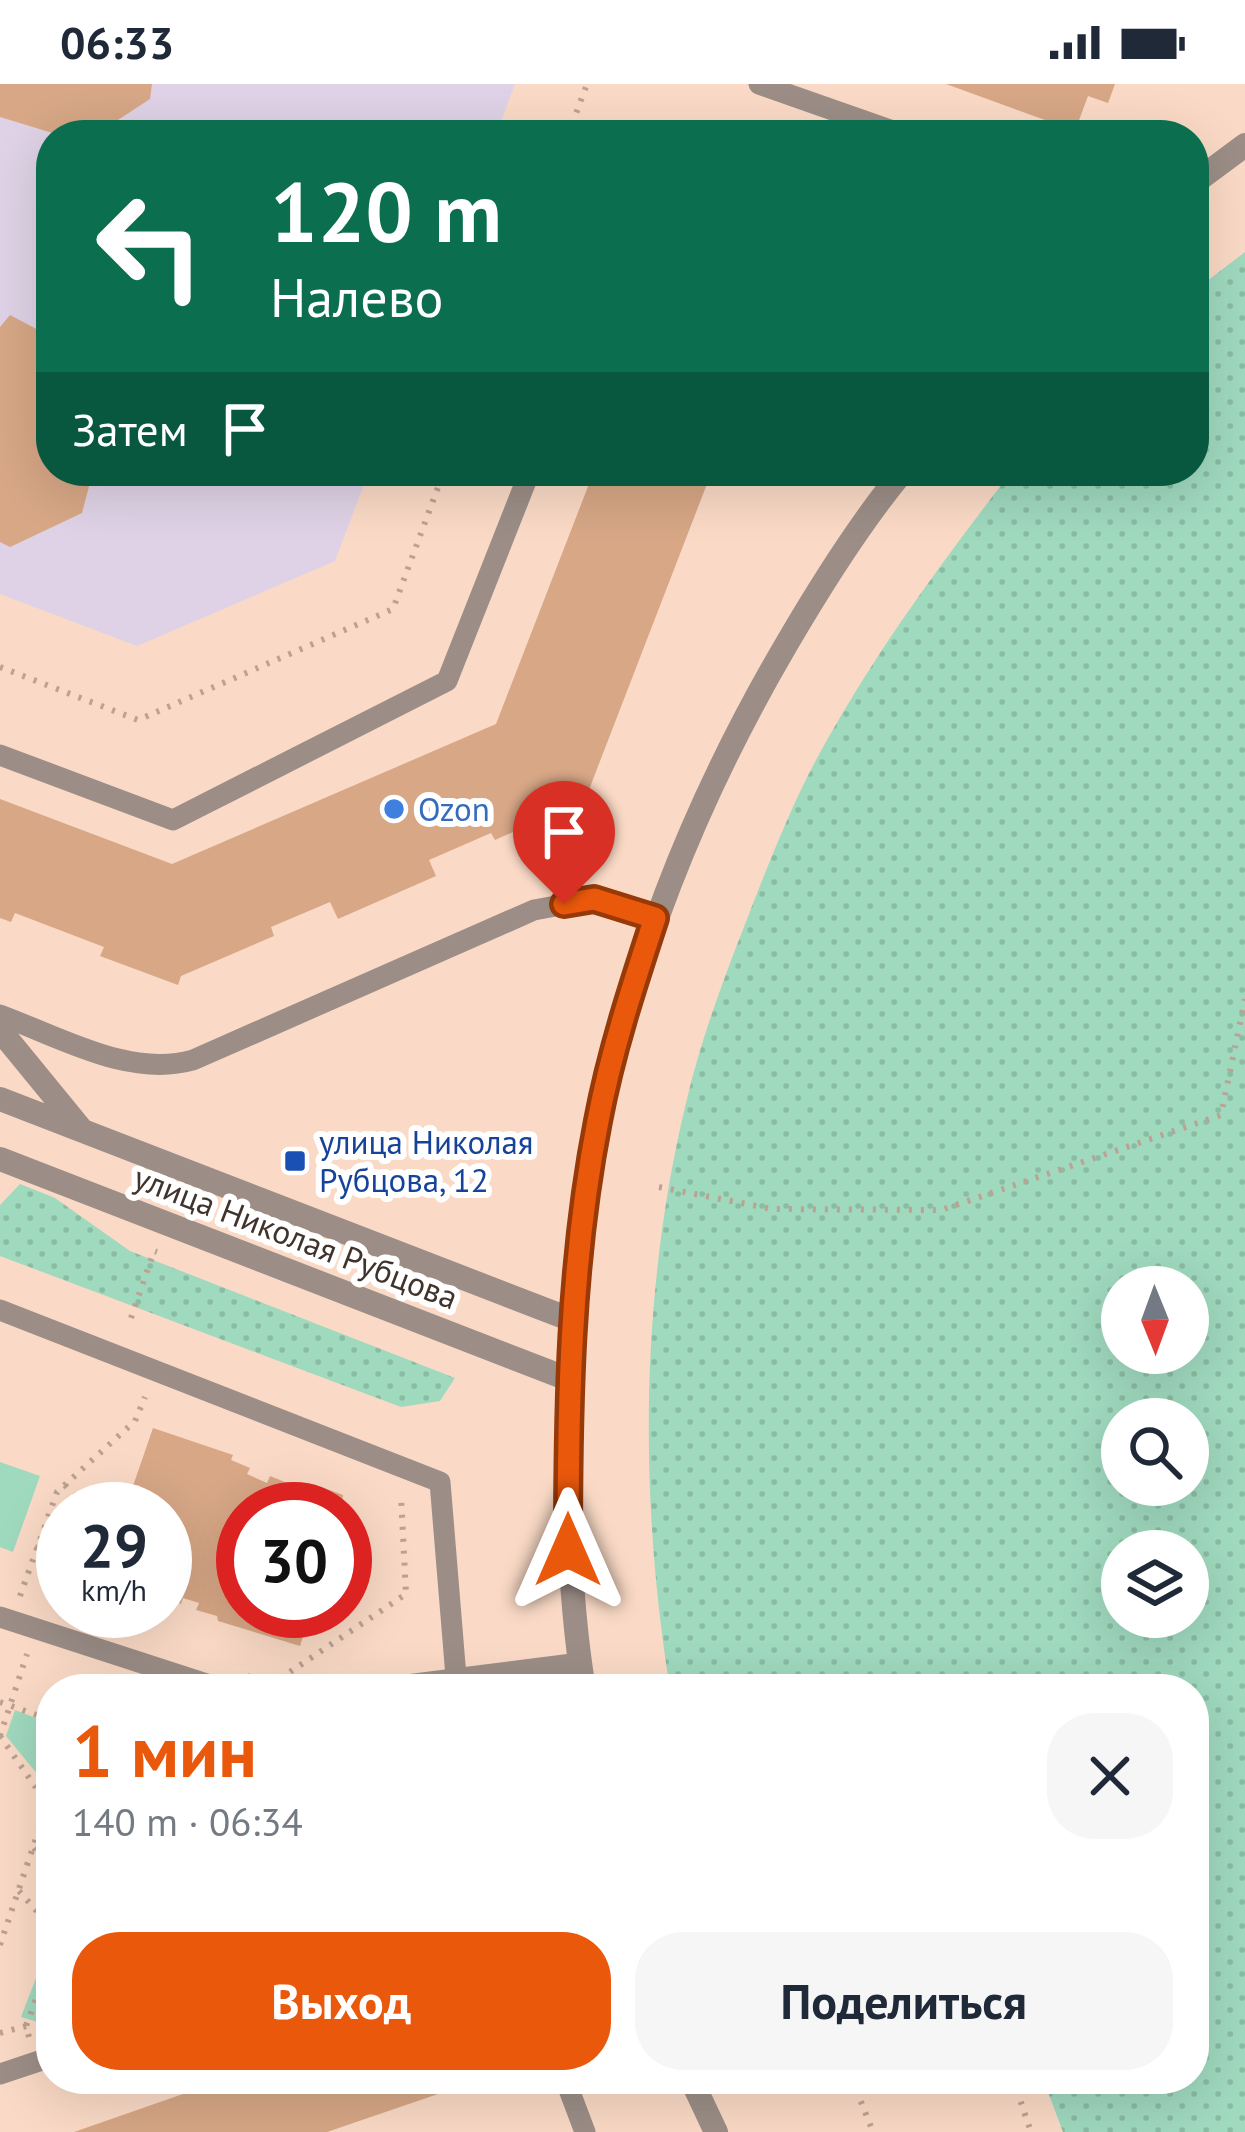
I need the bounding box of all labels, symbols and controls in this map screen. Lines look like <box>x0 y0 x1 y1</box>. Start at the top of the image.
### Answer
text: 06:33 <box>60 13 174 71</box>
text: 120 m <box>270 156 502 265</box>
icon: left <box>72 168 228 324</box>
text: Налево <box>270 262 444 332</box>
icon: arrive <box>212 396 278 462</box>
text: Затем <box>72 400 188 458</box>
pin <box>513 781 615 904</box>
place label: Ozon <box>418 787 490 830</box>
marker: Ozon <box>381 796 407 822</box>
icon: arrive <box>531 799 597 865</box>
place label: улица Николая Рубцова, 12 <box>319 1120 534 1201</box>
marker: улица Николая Рубцова, 12 <box>282 1148 308 1174</box>
street label: улица Николая Рубцова <box>128 1155 464 1318</box>
north arrow <box>1101 1266 1209 1374</box>
map controls <box>1101 1266 1209 1638</box>
button: search <box>1101 1398 1209 1506</box>
speed limit sign: 30 <box>216 1482 372 1638</box>
position arrow <box>505 1487 631 1613</box>
text: 29 <box>80 1506 148 1584</box>
button: layers <box>1101 1530 1209 1638</box>
text: km/h <box>81 1570 147 1609</box>
text: 1 мин <box>72 1704 257 1797</box>
button: close <box>1047 1713 1173 1839</box>
text: 140 m · 06:34 <box>72 1796 303 1847</box>
button: Выход <box>72 1932 611 2070</box>
button: Поделиться <box>635 1932 1173 2070</box>

